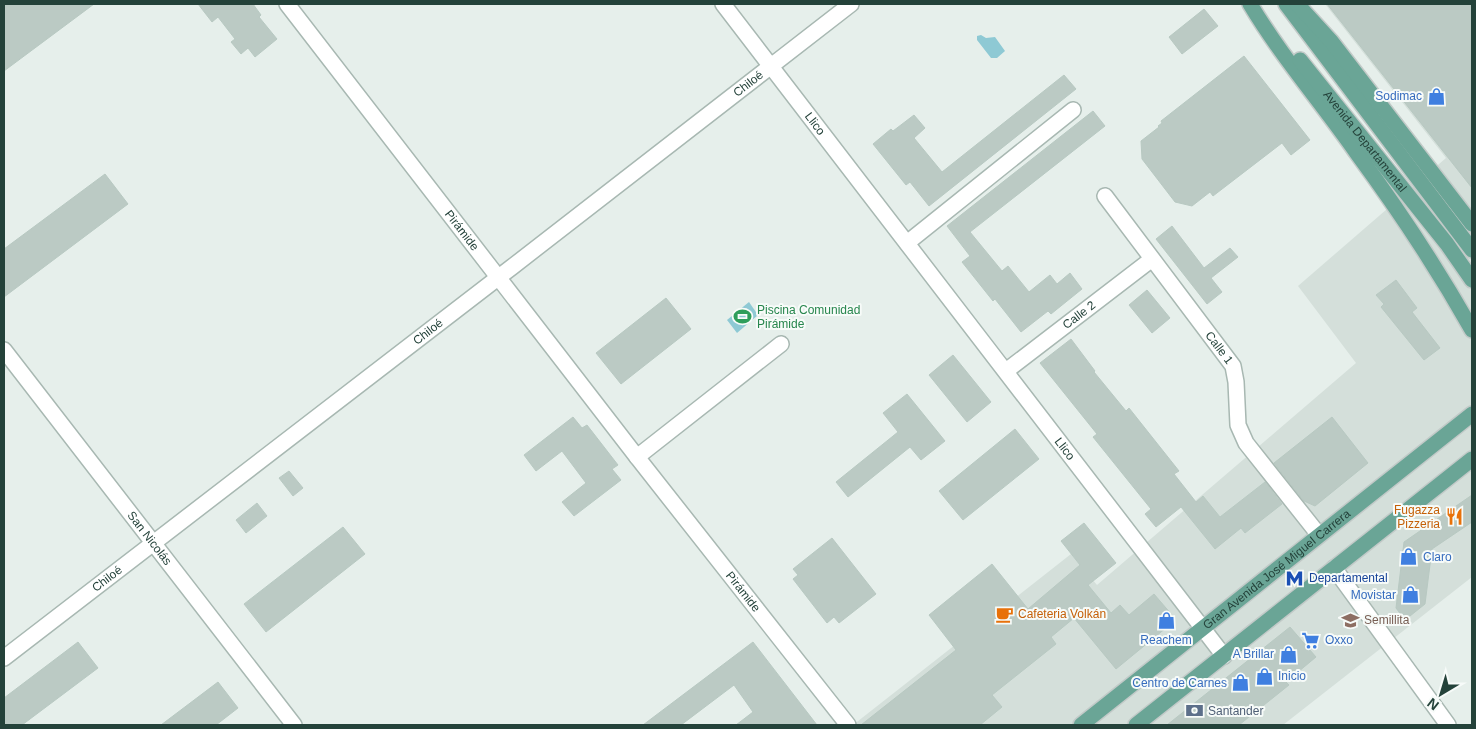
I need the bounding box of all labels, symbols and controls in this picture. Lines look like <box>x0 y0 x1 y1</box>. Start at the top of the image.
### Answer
street label: Chiloé <box>730 68 766 100</box>
shop icon: Sodimac <box>1426 86 1446 106</box>
street label: Avenida Departamental <box>1320 88 1410 195</box>
place label: Sodimac <box>1375 89 1422 103</box>
street label: Llico <box>802 110 828 138</box>
street label: Pirámide <box>442 207 482 254</box>
street label: Calle 2 <box>1060 298 1098 332</box>
place label: Piscina Comunidad Pirámide <box>757 303 860 331</box>
sports icon: Piscina Comunidad Pirámide <box>733 307 753 327</box>
street label: Chiloé <box>410 316 446 348</box>
street label: Calle 1 <box>1202 329 1236 367</box>
street label: Llico <box>1052 435 1078 463</box>
place label: Fugazza Pizzeria <box>1394 503 1440 531</box>
street label: Gran Avenida José Miguel Carrera <box>1200 506 1353 632</box>
restaurant icon: Fugazza Pizzeria <box>1444 507 1464 527</box>
street label: San Nicolás <box>124 509 175 568</box>
shop icon: Claro <box>1399 547 1419 567</box>
place label: Claro <box>1423 550 1452 564</box>
street label: Chiloé <box>89 563 125 595</box>
metro station icon: Departamental <box>1285 568 1305 588</box>
street label: Pirámide <box>723 569 763 615</box>
place label: Departamental <box>1309 571 1388 585</box>
shop icon: Movistar <box>1400 585 1420 605</box>
place label: Movistar <box>1351 588 1396 602</box>
cafe icon: Cafeteria Volkán <box>994 604 1014 624</box>
place label: Cafeteria Volkán <box>1018 607 1106 621</box>
school or university icon: Semillita <box>1340 610 1360 630</box>
shop icon: Reachem <box>1156 611 1176 631</box>
place label: Semillita <box>1364 613 1410 627</box>
supermarket icon: Oxxo <box>1301 630 1321 650</box>
place label: Reachem <box>1140 633 1192 647</box>
place label: Oxxo <box>1325 633 1353 647</box>
shop icon: A Brillar <box>1278 644 1298 664</box>
place label: A Brillar <box>1233 647 1274 661</box>
shop icon: Inicio <box>1254 666 1274 686</box>
place label: Inicio <box>1278 669 1306 683</box>
north arrow <box>1416 669 1466 719</box>
shop icon: Centro de Carnes <box>1231 673 1251 693</box>
place label: Centro de Carnes <box>1132 676 1227 690</box>
text: N <box>1424 695 1442 714</box>
bank icon: Santander <box>1184 701 1204 721</box>
place label: Santander <box>1208 704 1263 718</box>

